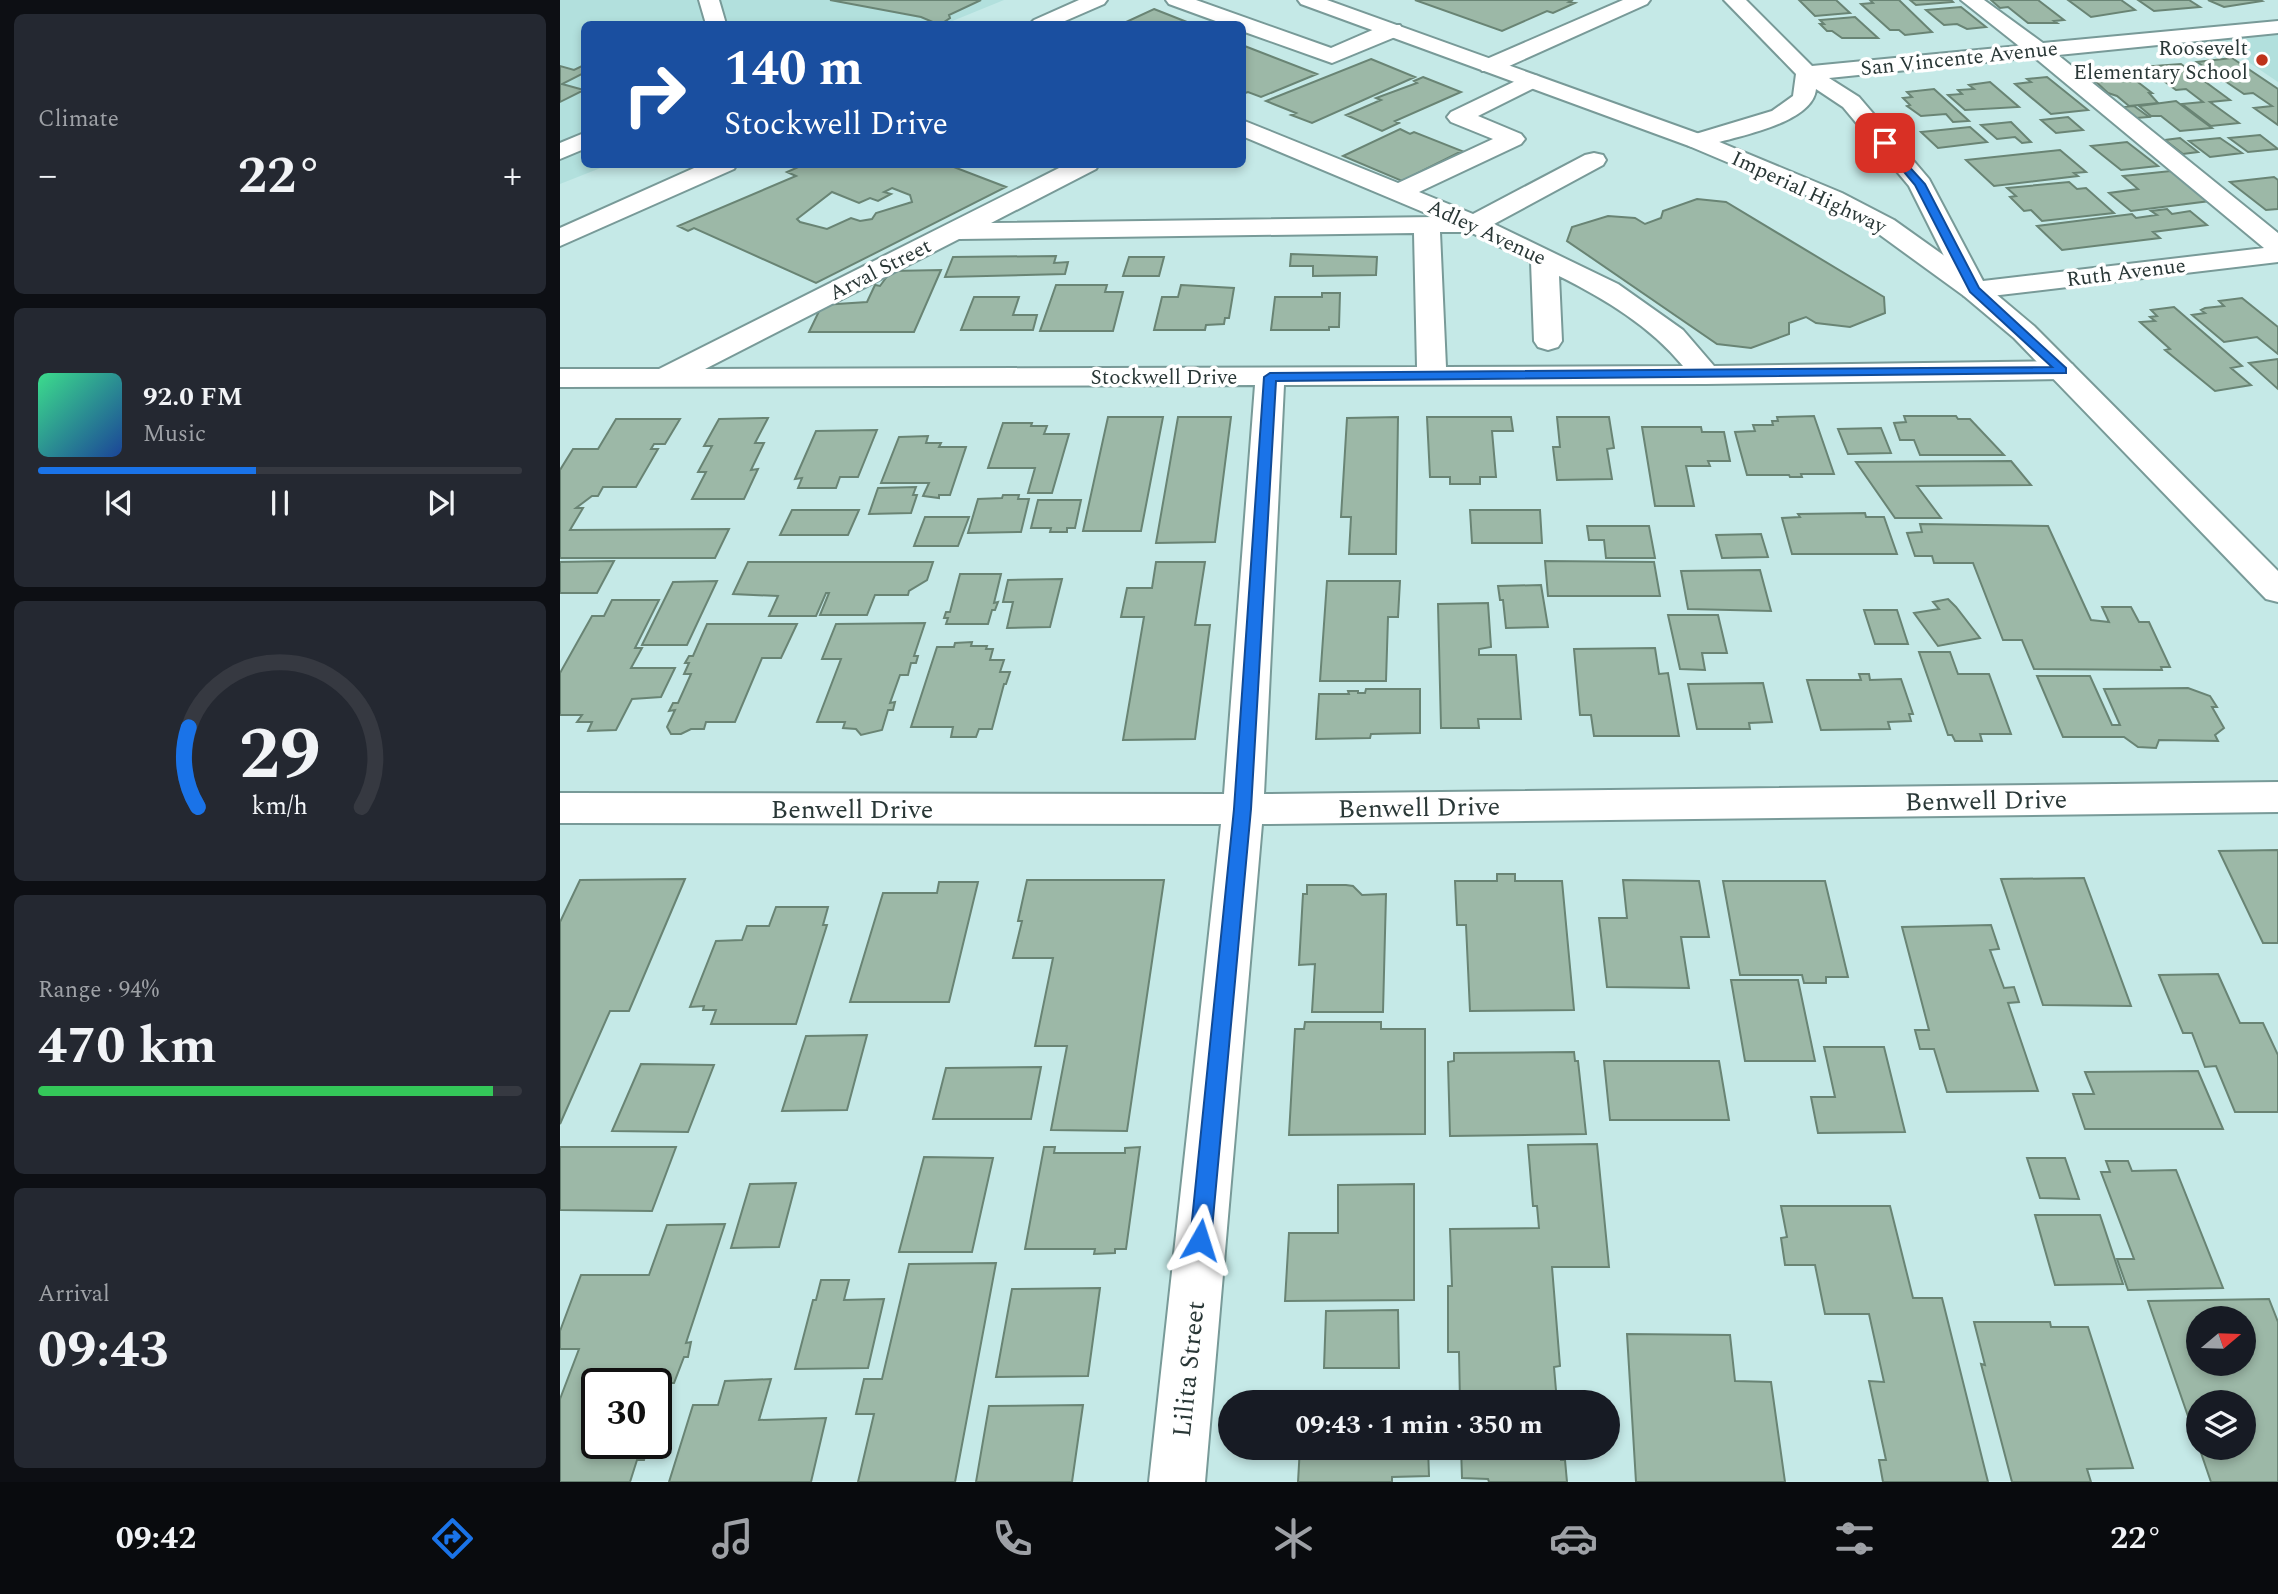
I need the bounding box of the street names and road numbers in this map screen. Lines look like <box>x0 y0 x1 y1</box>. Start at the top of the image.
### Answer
street label: San Vincente Avenue <box>1859 33 2059 85</box>
street label: Imperial Highway <box>1726 143 1892 243</box>
street label: Adley Avenue <box>1422 191 1551 274</box>
street label: Arval Street <box>824 230 937 309</box>
street label: Ruth Avenue <box>2065 250 2188 296</box>
street label: Stockwell Drive <box>1090 362 1238 394</box>
street label: Benwell Drive <box>1904 780 2068 822</box>
street label: Benwell Drive <box>1337 787 1501 829</box>
street label: Benwell Drive <box>771 790 933 830</box>
street label: Lilita Street <box>1162 1299 1216 1439</box>

